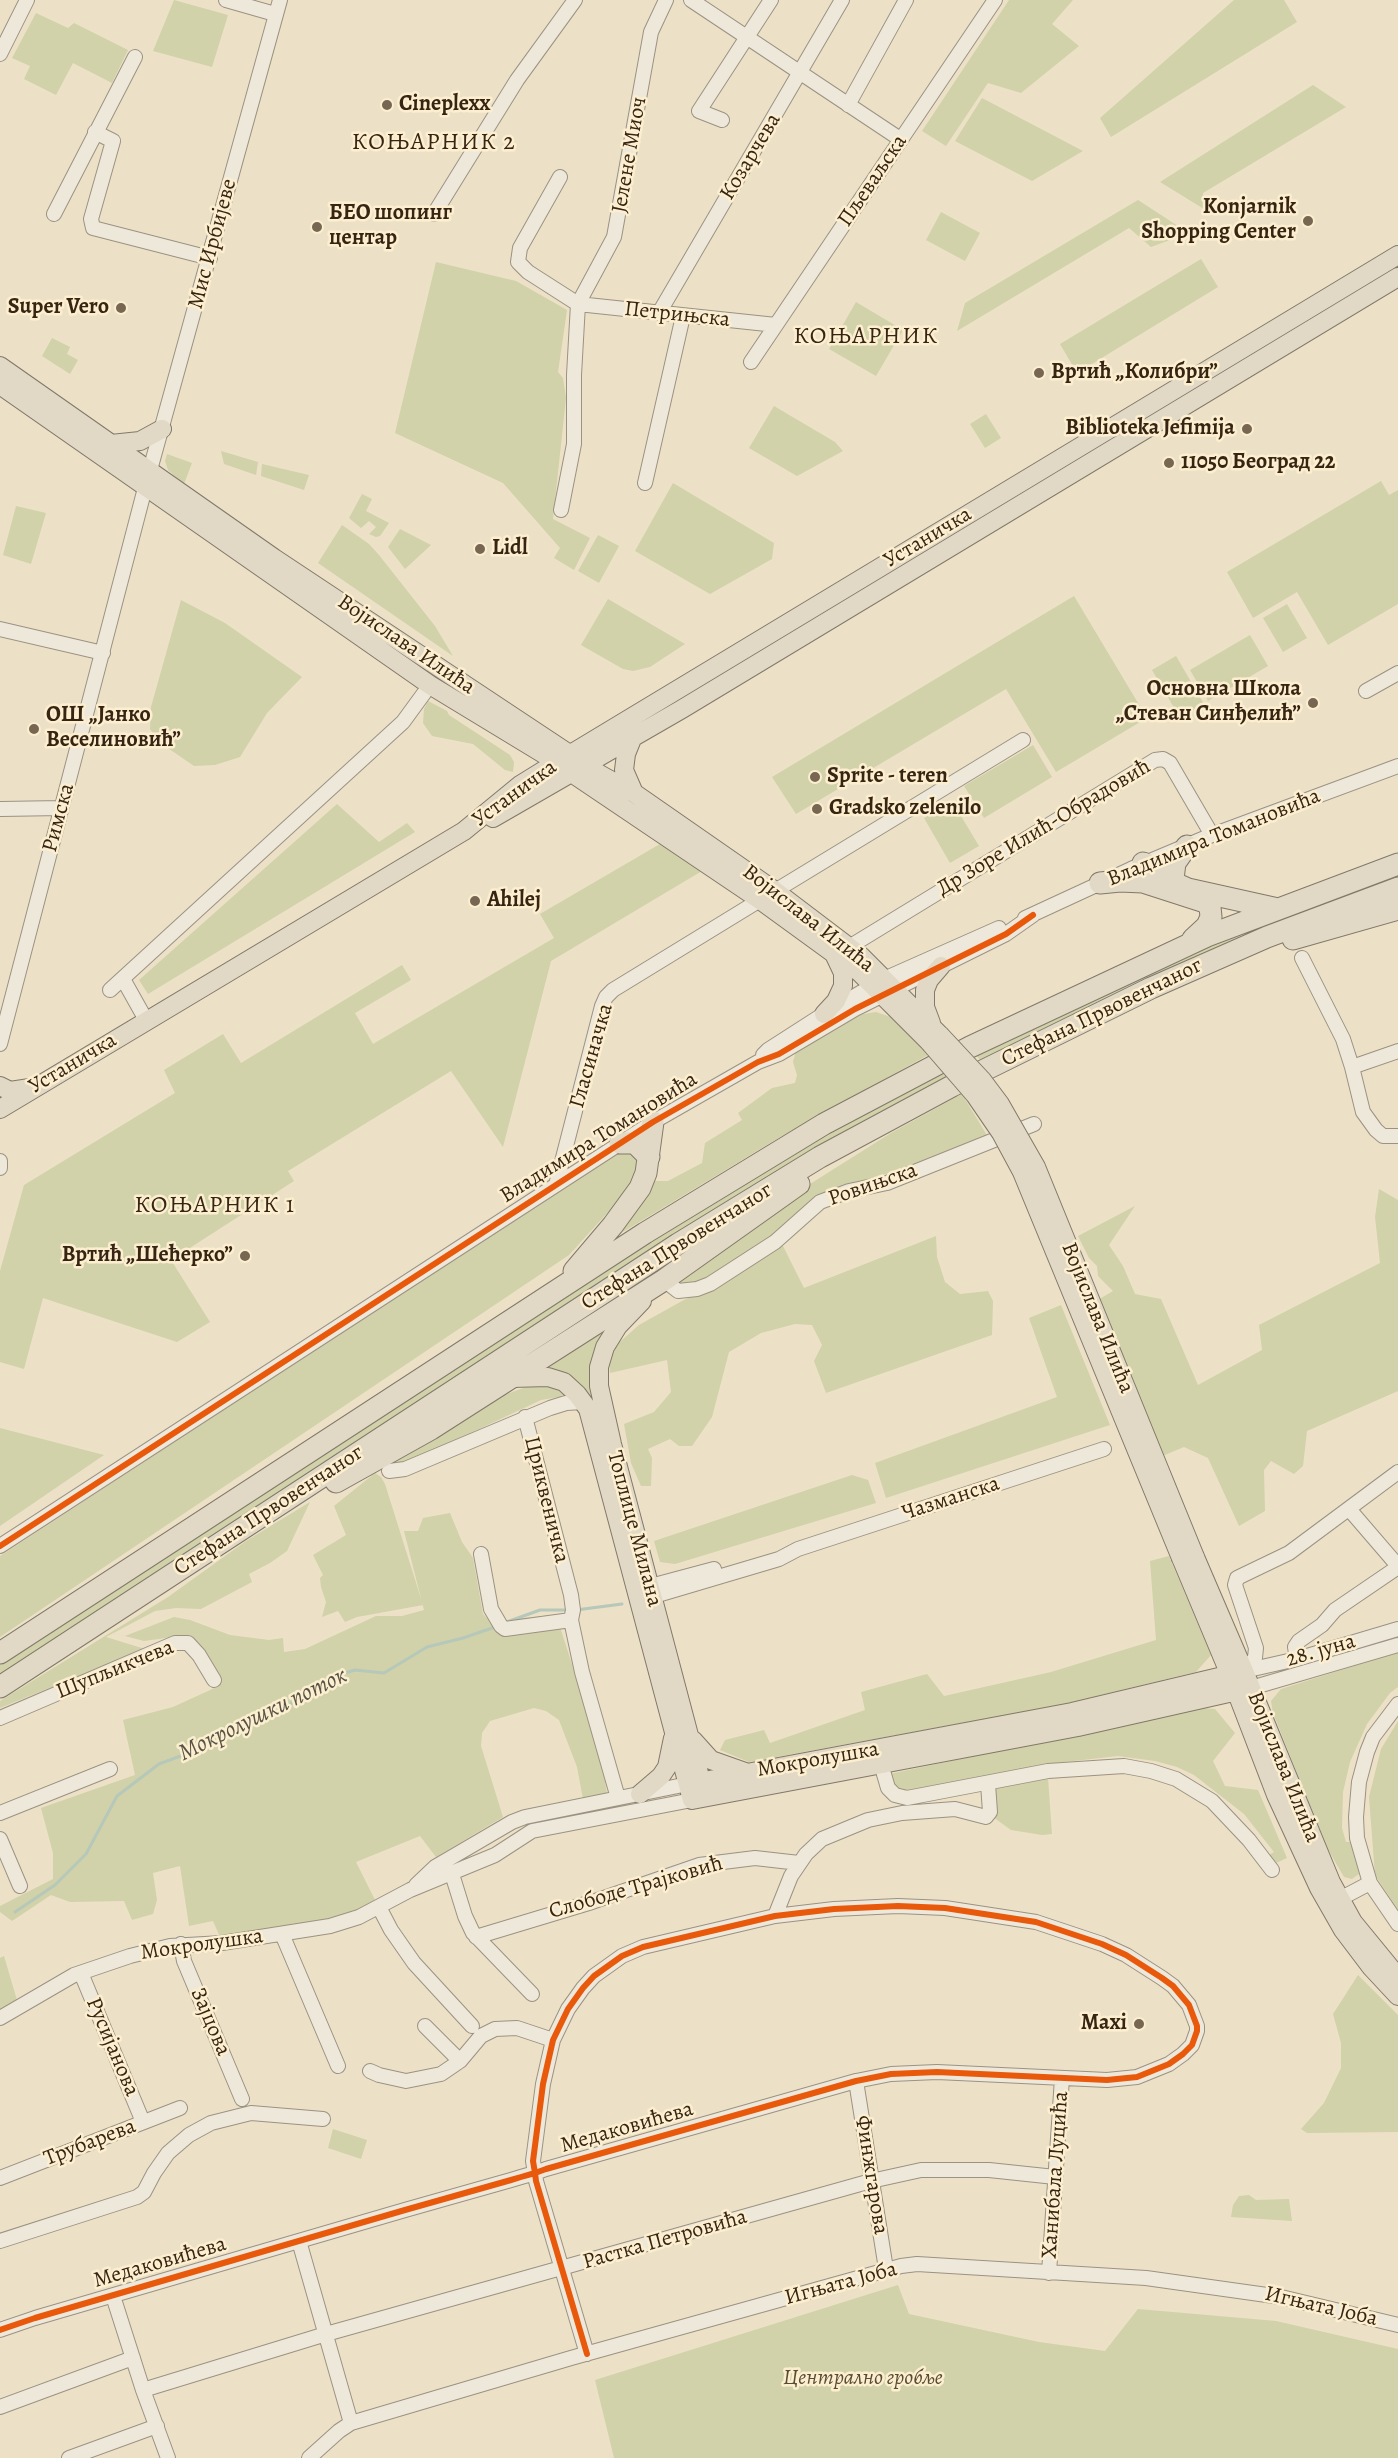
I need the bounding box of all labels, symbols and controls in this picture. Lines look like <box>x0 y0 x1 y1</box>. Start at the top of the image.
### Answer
place label: Cineplexx <box>399 92 491 118</box>
street label: Јелене Миоч <box>607 95 653 215</box>
marker: Cineplexx <box>380 98 394 112</box>
street label: Козарчева <box>715 109 787 205</box>
district label: КОЊАРНИК 2 <box>352 129 516 157</box>
street label: Пљеваљска <box>833 130 913 232</box>
street label: Мис Ирбијеве <box>183 176 243 312</box>
place label: Konjarnik Shopping Center <box>1141 195 1296 246</box>
place label: БЕО шопинг центар <box>329 201 452 252</box>
marker: Konjarnik Shopping Center <box>1301 214 1315 228</box>
marker: БЕО шопинг центар <box>310 220 324 234</box>
place label: Super Vero <box>8 295 109 321</box>
street label: Петрињска <box>623 296 731 334</box>
marker: Super Vero <box>114 301 128 315</box>
district label: КОЊАРНИК <box>793 323 939 351</box>
place label: Вртић „Колибри” <box>1051 360 1218 386</box>
marker: Вртић „Колибри” <box>1032 366 1046 380</box>
place label: Biblioteka Jefimija <box>1065 416 1235 442</box>
marker: Biblioteka Jefimija <box>1240 422 1254 436</box>
place label: 11050 Београд 22 <box>1181 450 1335 476</box>
marker: 11050 Београд 22 <box>1162 456 1176 470</box>
street label: Устаничка <box>879 501 977 575</box>
place label: Lidl <box>492 536 528 562</box>
marker: Lidl <box>473 542 487 556</box>
street label: Војислава Илића <box>332 589 480 701</box>
place label: Основна Школа „Стеван Синђелић” <box>1115 677 1301 728</box>
marker: Основна Школа „Стеван Синђелић” <box>1306 696 1320 710</box>
place label: ОШ „Јанко Веселиновић” <box>46 703 181 754</box>
marker: ОШ „Јанко Веселиновић” <box>27 722 41 736</box>
street label: Др Зоре Илић-Обрадовић <box>932 754 1156 902</box>
street label: Устаничка <box>468 755 562 833</box>
place label: Sprite - teren <box>827 764 948 790</box>
marker: Sprite - teren <box>808 770 822 784</box>
street label: Римска <box>37 781 81 855</box>
street label: Владимира Томановића <box>1104 783 1324 893</box>
place label: Gradsko zelenilo <box>829 796 981 822</box>
marker: Gradsko zelenilo <box>810 802 824 816</box>
street label: Војислава Илића <box>737 859 879 979</box>
place label: Ahilej <box>487 888 541 914</box>
marker: Ahilej <box>468 894 482 908</box>
street label: Стефана Првовенчаног <box>997 953 1207 1073</box>
street label: Гласиначка <box>564 1001 620 1111</box>
street label: Устаничка <box>24 1027 122 1101</box>
street label: Владимира Томановића <box>496 1067 702 1209</box>
street label: Ровињска <box>825 1157 921 1213</box>
street label: Стефана Првовенчаног <box>577 1177 777 1317</box>
district label: КОЊАРНИК 1 <box>134 1192 296 1220</box>
street label: Војислава Илића <box>1055 1239 1139 1397</box>
place label: Вртић „Шећерко” <box>62 1243 233 1269</box>
marker: Вртић „Шећерко” <box>238 1249 252 1263</box>
street label: Цриквеничка <box>518 1434 574 1566</box>
street label: Стефана Првовенчаног <box>169 1440 369 1582</box>
street label: Топлице Милана <box>601 1448 667 1610</box>
street label: Чазманска <box>899 1471 1003 1527</box>
street label: 28. јуна <box>1283 1629 1359 1673</box>
street label: Шупљикчева <box>52 1634 178 1706</box>
water label: Мокролушки поток <box>174 1662 352 1768</box>
street label: Војислава Илића <box>1241 1688 1325 1846</box>
street label: Мокролушка <box>755 1736 881 1784</box>
street label: Слободе Трајковић <box>546 1851 726 1925</box>
street label: Мокролушка <box>139 1923 265 1967</box>
street label: Зајцова <box>184 1984 236 2060</box>
street label: Русијанова <box>79 1994 145 2100</box>
place label: Maxi <box>1081 2011 1127 2037</box>
marker: Maxi <box>1132 2017 1146 2031</box>
street label: Ханибала Луцића <box>1037 2090 1075 2260</box>
street label: Медаковићева <box>557 2096 697 2160</box>
street label: Трубарева <box>40 2113 140 2173</box>
street label: Финжгарова <box>849 2114 893 2236</box>
street label: Растка Петровића <box>580 2204 750 2276</box>
street label: Медаковићева <box>90 2231 230 2295</box>
street label: Игњата Јоба <box>782 2256 900 2312</box>
street label: Игњата Јоба <box>1262 2281 1380 2333</box>
park label: Централно гробље <box>783 2366 943 2392</box>

